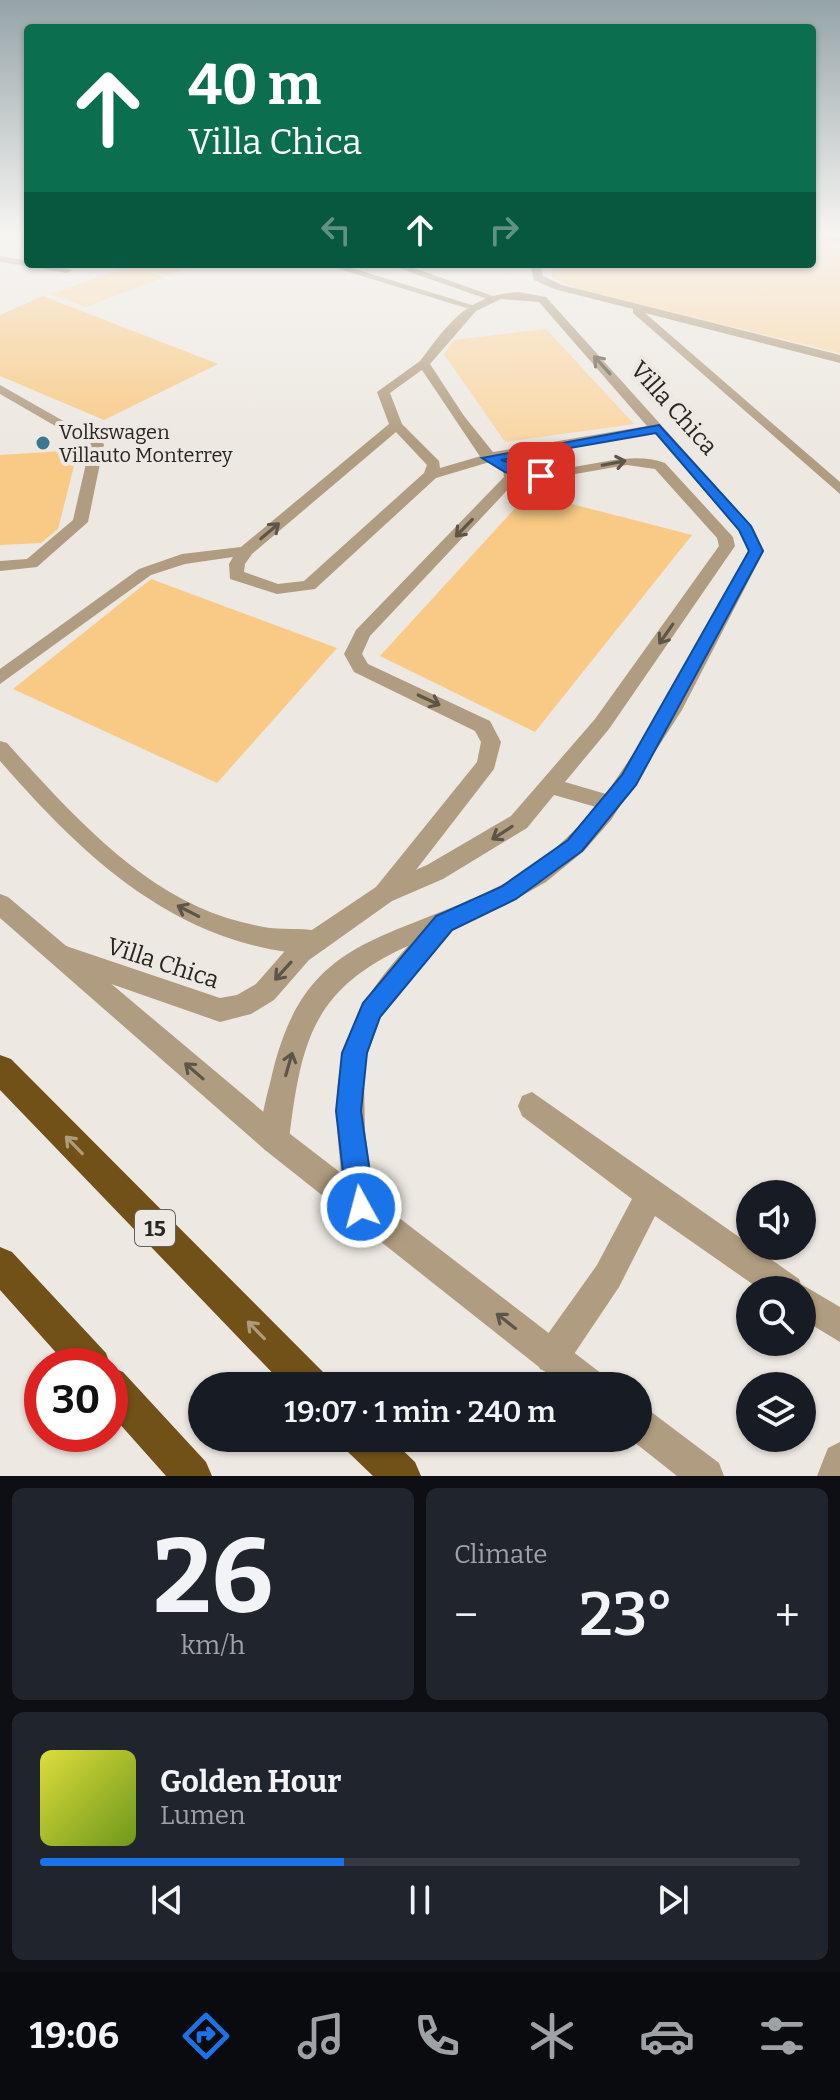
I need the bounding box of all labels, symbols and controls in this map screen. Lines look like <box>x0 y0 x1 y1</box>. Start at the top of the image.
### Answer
text: 40 m <box>188 52 321 119</box>
icon: ahead <box>56 56 160 160</box>
text: Villa Chica <box>188 120 362 164</box>
icon: left <box>314 208 358 252</box>
icon: ahead <box>398 208 442 252</box>
icon: right <box>482 208 526 252</box>
one-way arrow <box>593 356 611 376</box>
street label: Villa Chica <box>625 356 723 460</box>
place label: Volkswagen Villauto Monterrey <box>59 420 233 467</box>
marker: Volkswagen Villauto Monterrey <box>34 434 52 452</box>
pin <box>507 442 575 510</box>
icon: arrive <box>519 454 563 498</box>
one-way arrow <box>600 455 626 470</box>
one-way arrow <box>454 518 473 538</box>
one-way arrow <box>260 522 280 540</box>
one-way arrow <box>658 622 674 644</box>
one-way arrow <box>416 693 440 708</box>
one-way arrow <box>491 825 513 842</box>
one-way arrow <box>176 903 200 918</box>
street label: Villa Chica <box>104 932 222 994</box>
one-way arrow <box>275 961 293 981</box>
one-way arrow <box>282 1051 297 1077</box>
one-way arrow <box>185 1062 205 1080</box>
one-way arrow <box>65 1136 84 1155</box>
position arrow <box>319 1165 403 1249</box>
map controls <box>736 1180 816 1452</box>
button: sound <box>736 1180 816 1260</box>
road number: 15 <box>135 1210 175 1246</box>
button: search <box>736 1276 816 1356</box>
one-way arrow <box>496 1312 517 1330</box>
one-way arrow <box>247 1321 266 1340</box>
speed limit sign: 30 <box>24 1348 128 1452</box>
button: layers <box>736 1372 816 1452</box>
text: 19:07 · 1 min · 240 m <box>284 1394 556 1430</box>
text: 26 <box>153 1515 273 1640</box>
text: Climate <box>454 1539 548 1570</box>
text: 23° <box>579 1579 674 1651</box>
text: − <box>454 1589 478 1642</box>
text: + <box>775 1589 800 1642</box>
text: km/h <box>181 1630 245 1661</box>
text: Golden Hour <box>160 1764 341 1800</box>
text: Lumen <box>160 1800 246 1831</box>
icon: previous <box>145 1878 189 1922</box>
icon: pause <box>398 1878 442 1922</box>
icon: next <box>651 1878 695 1922</box>
icon: directions <box>178 2008 234 2064</box>
icon: music <box>293 2008 349 2064</box>
icon: phone <box>409 2008 465 2064</box>
icon: climate <box>524 2008 580 2064</box>
icon: car <box>639 2008 695 2064</box>
icon: filters <box>754 2008 810 2064</box>
text: 19:06 <box>30 2014 119 2058</box>

